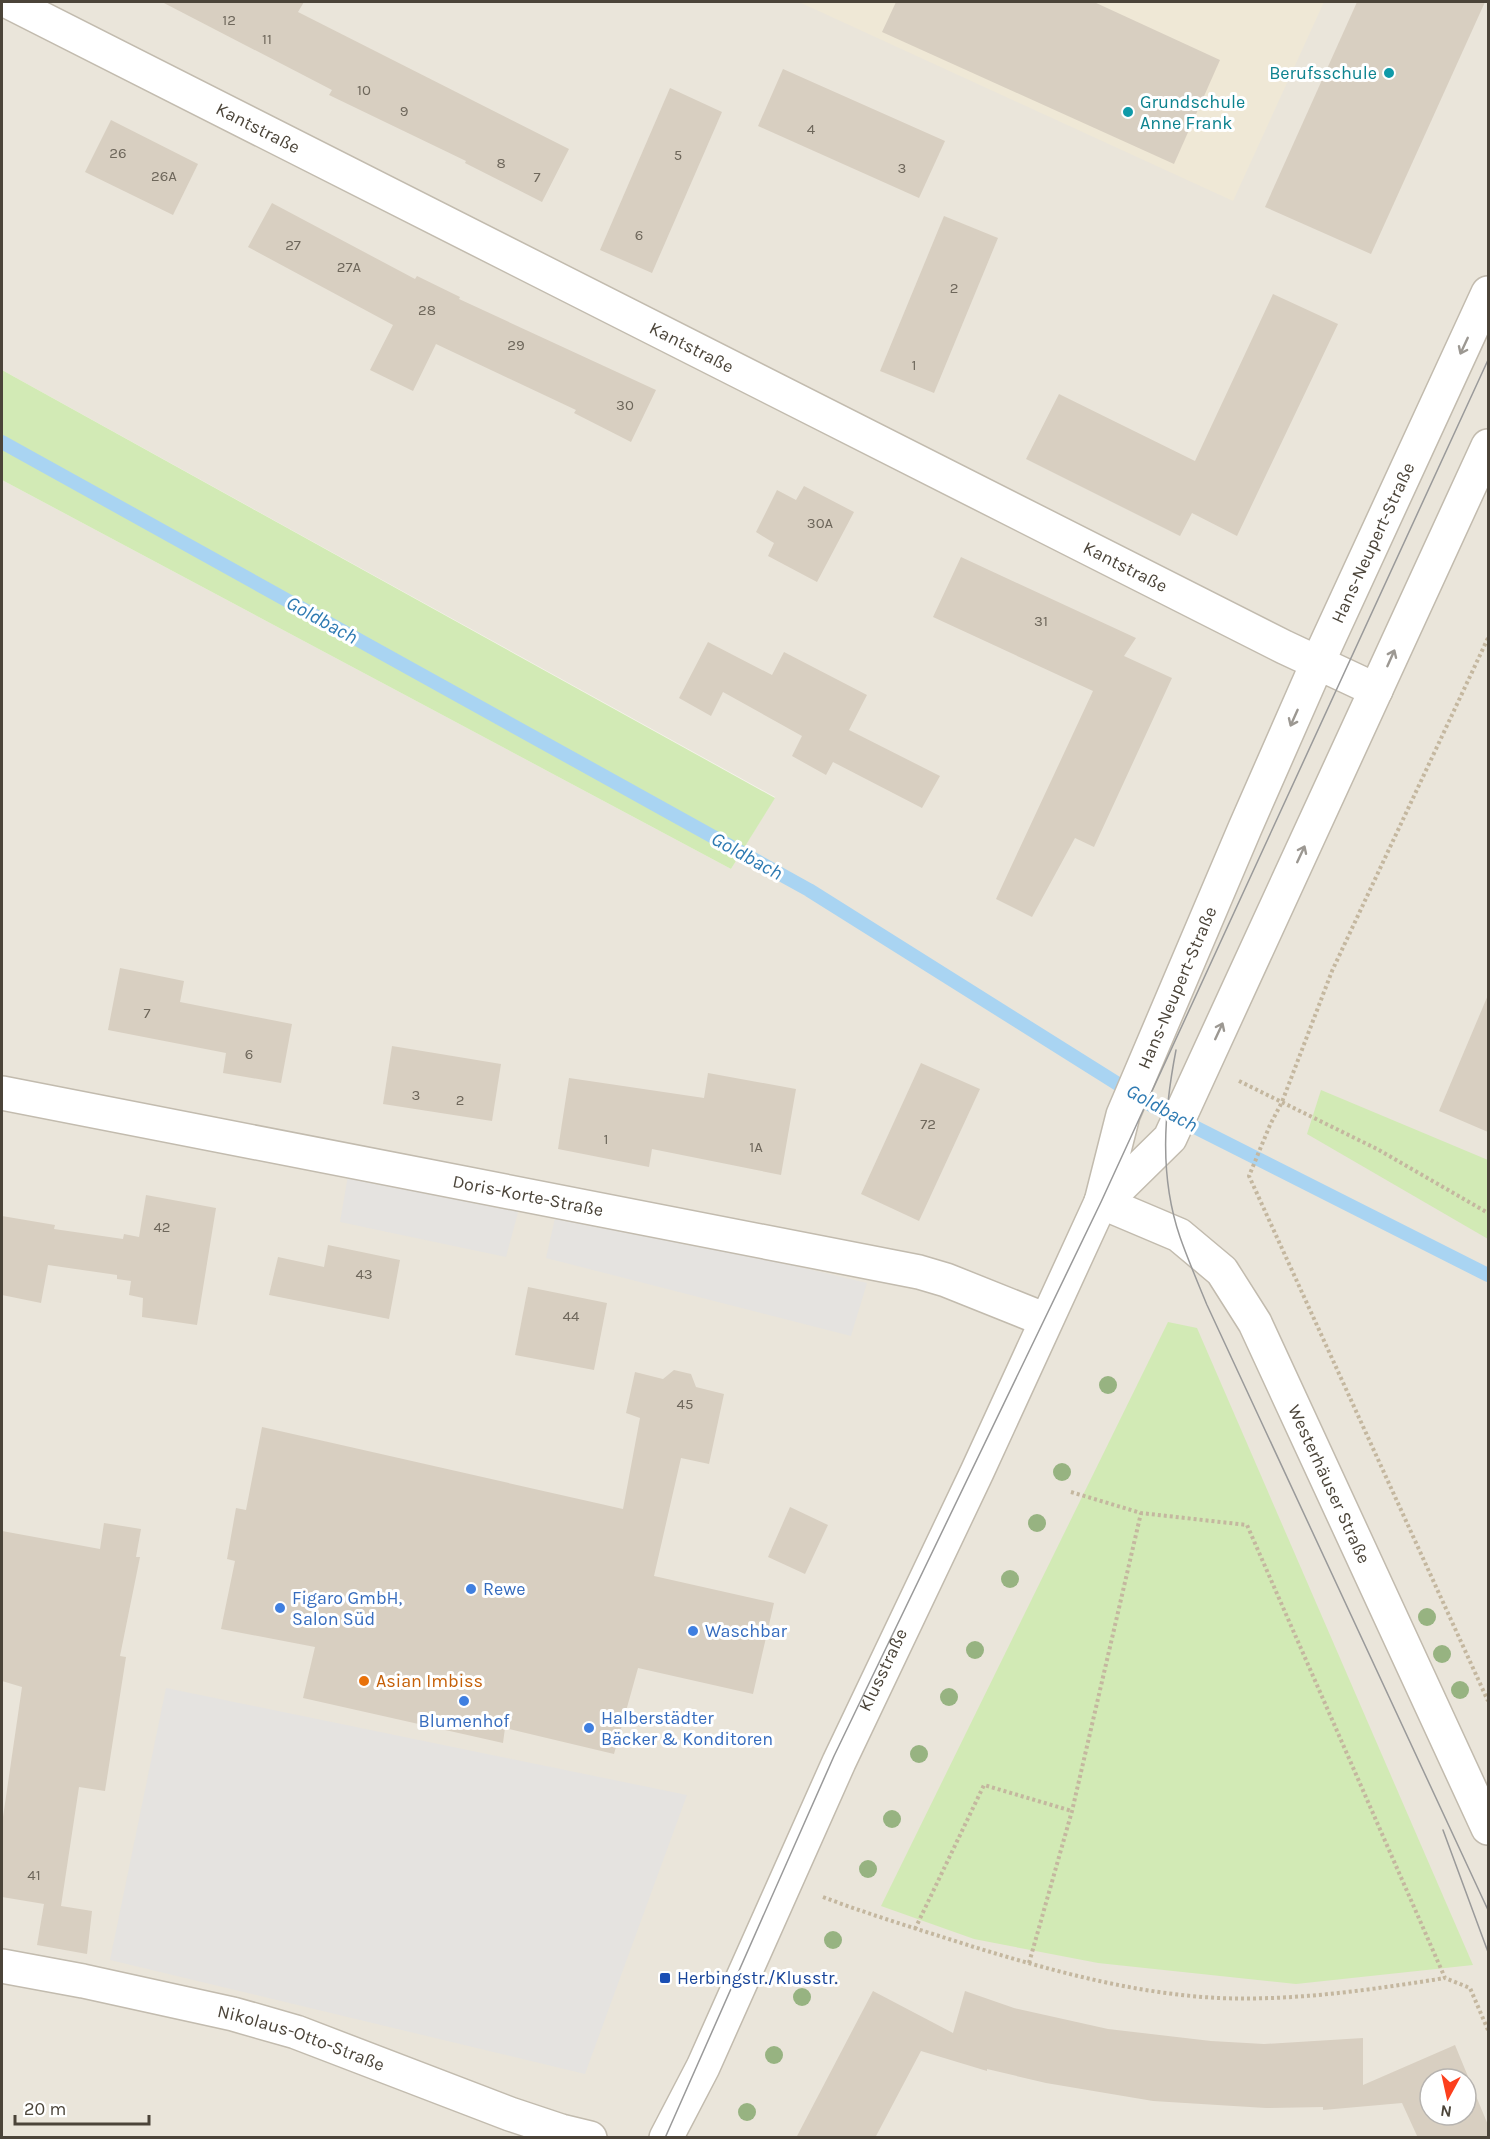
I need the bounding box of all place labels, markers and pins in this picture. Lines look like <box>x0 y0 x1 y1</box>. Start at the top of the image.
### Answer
place label: Berufsschule <box>1269 62 1377 84</box>
marker: Berufsschule <box>1382 66 1396 80</box>
place label: Grundschule Anne Frank <box>1140 91 1245 134</box>
marker: Grundschule Anne Frank <box>1121 105 1135 119</box>
place label: Rewe <box>483 1578 526 1600</box>
marker: Rewe <box>464 1582 478 1596</box>
place label: Figaro GmbH, Salon Süd <box>292 1587 403 1630</box>
marker: Figaro GmbH, Salon Süd <box>273 1601 287 1615</box>
place label: Waschbar <box>705 1620 788 1642</box>
marker: Waschbar <box>686 1624 700 1638</box>
place label: Asian Imbiss <box>376 1670 483 1692</box>
marker: Asian Imbiss <box>357 1674 371 1688</box>
marker: Blumenhof <box>457 1694 471 1708</box>
place label: Halberstädter Bäcker & Konditoren <box>601 1707 773 1750</box>
place label: Blumenhof <box>419 1710 510 1732</box>
marker: Halberstädter Bäcker & Konditoren <box>582 1721 596 1735</box>
place label: Herbingstr./Klusstr. <box>677 1967 838 1989</box>
marker: Herbingstr./Klusstr. <box>658 1971 672 1985</box>

